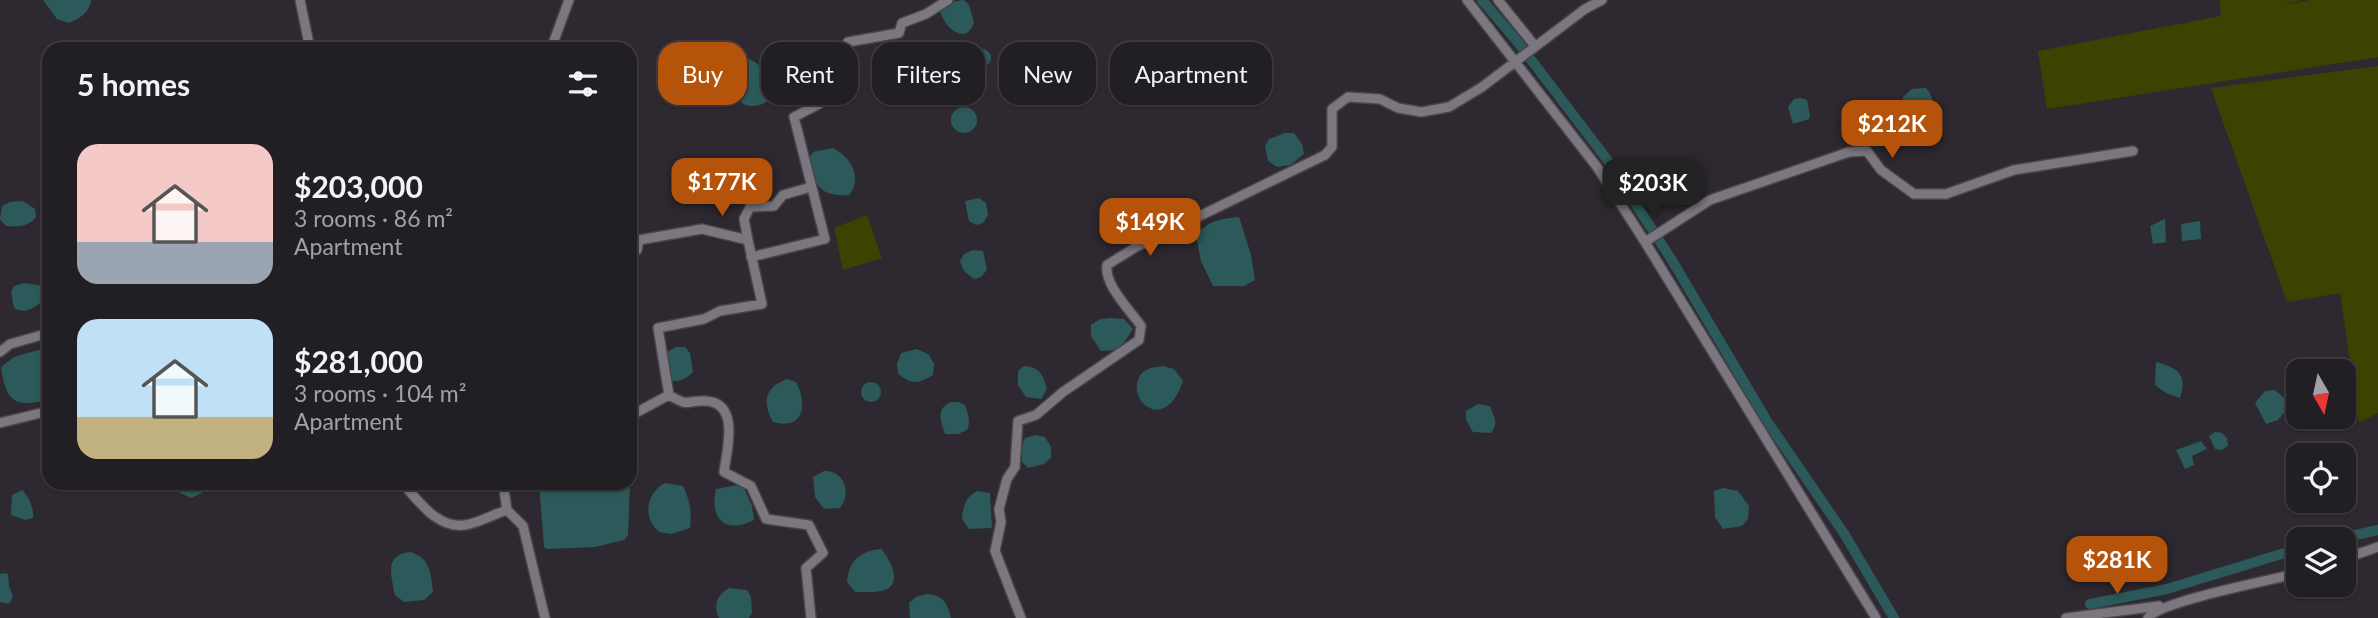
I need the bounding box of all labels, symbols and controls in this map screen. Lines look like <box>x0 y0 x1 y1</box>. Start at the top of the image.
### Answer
chip: Buy <box>658 42 747 105</box>
chip: Rent <box>761 42 858 105</box>
chip: Filters <box>872 42 985 105</box>
chip: New <box>999 42 1096 105</box>
chip: Apartment <box>1110 42 1272 105</box>
icon: filters <box>564 65 602 103</box>
text: 5 homes <box>77 66 190 102</box>
pin: $212K <box>1843 100 1941 160</box>
text: $212K <box>1857 109 1927 137</box>
pin: $177K <box>673 158 771 218</box>
pin: $203K <box>1604 160 1702 219</box>
text: $177K <box>687 167 757 195</box>
text: $203,000 <box>294 168 423 204</box>
text: $203K <box>1618 168 1688 196</box>
icon: home <box>133 172 217 256</box>
pin: $149K <box>1101 198 1199 258</box>
text: 3 rooms · 86 m² <box>294 204 453 232</box>
text: $149K <box>1115 207 1185 235</box>
text: Apartment <box>294 232 402 260</box>
text: $281,000 <box>294 343 423 379</box>
icon: home <box>133 347 217 431</box>
north arrow <box>2286 359 2356 429</box>
map controls <box>2286 359 2356 597</box>
text: 3 rooms · 104 m² <box>294 379 466 407</box>
text: Apartment <box>294 407 402 435</box>
button: locate <box>2286 443 2356 513</box>
button: layers <box>2286 527 2356 597</box>
pin: $281K <box>2068 536 2166 596</box>
text: $281K <box>2082 545 2152 573</box>

